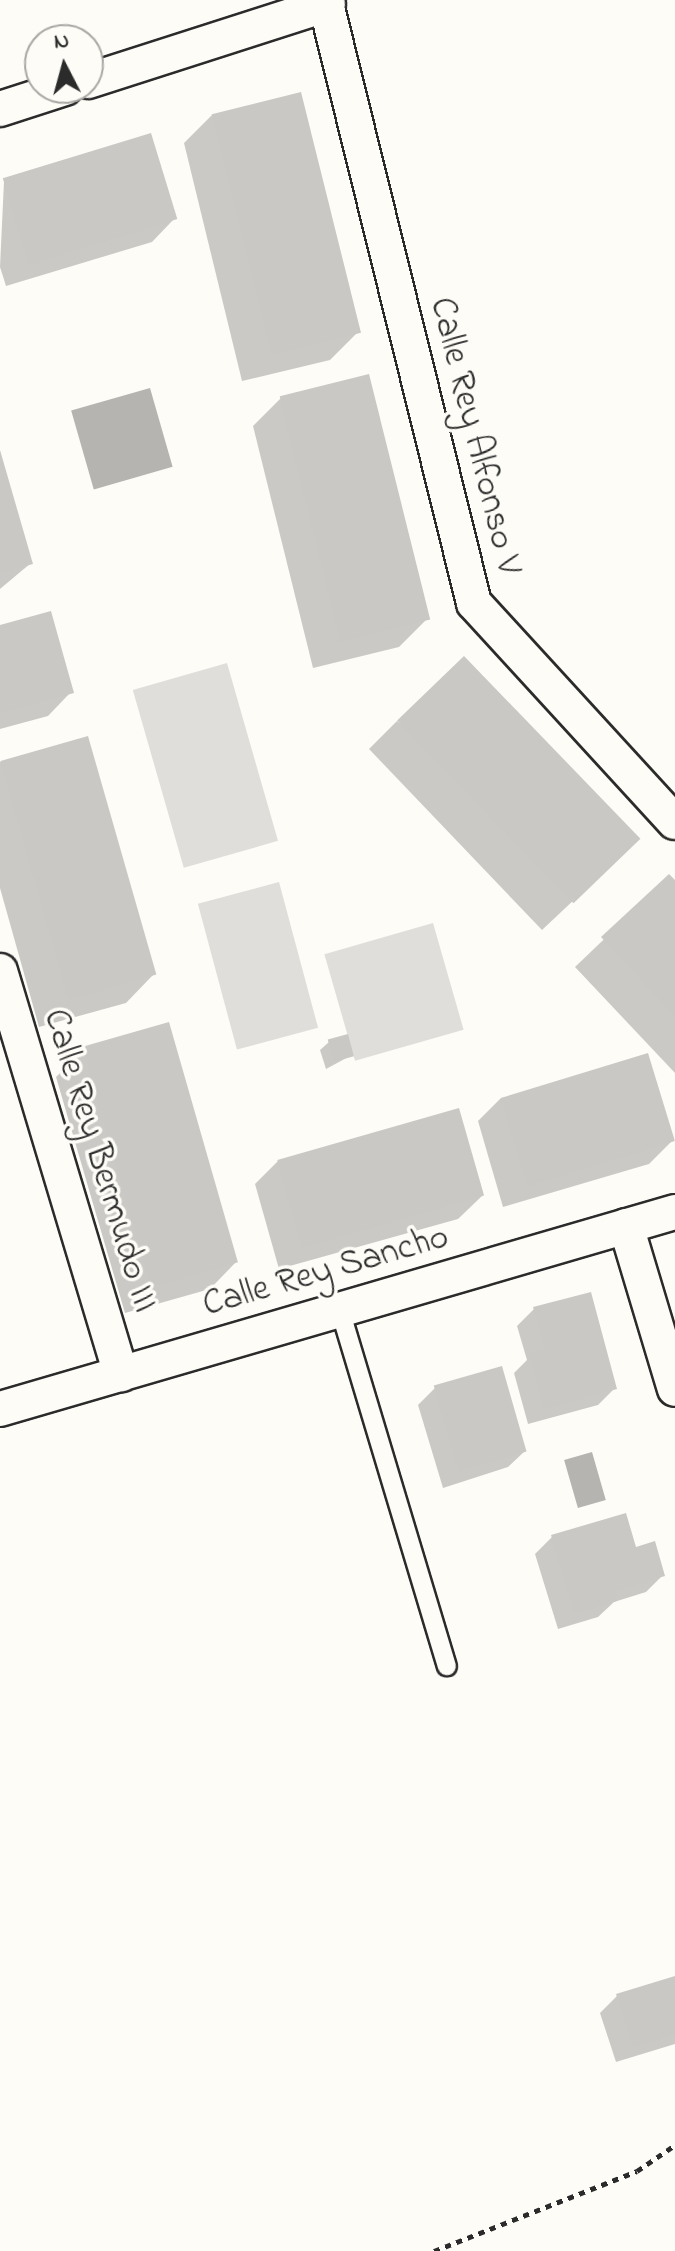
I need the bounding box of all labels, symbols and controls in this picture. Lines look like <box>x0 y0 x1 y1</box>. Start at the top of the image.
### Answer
north arrow <box>24 24 104 104</box>
text: N <box>53 25 71 59</box>
street label: Calle Rey Alfonso V <box>419 293 529 579</box>
street label: Calle Rey Bermudo III <box>32 1004 166 1318</box>
street label: Calle Rey Sancho <box>198 1216 454 1328</box>

